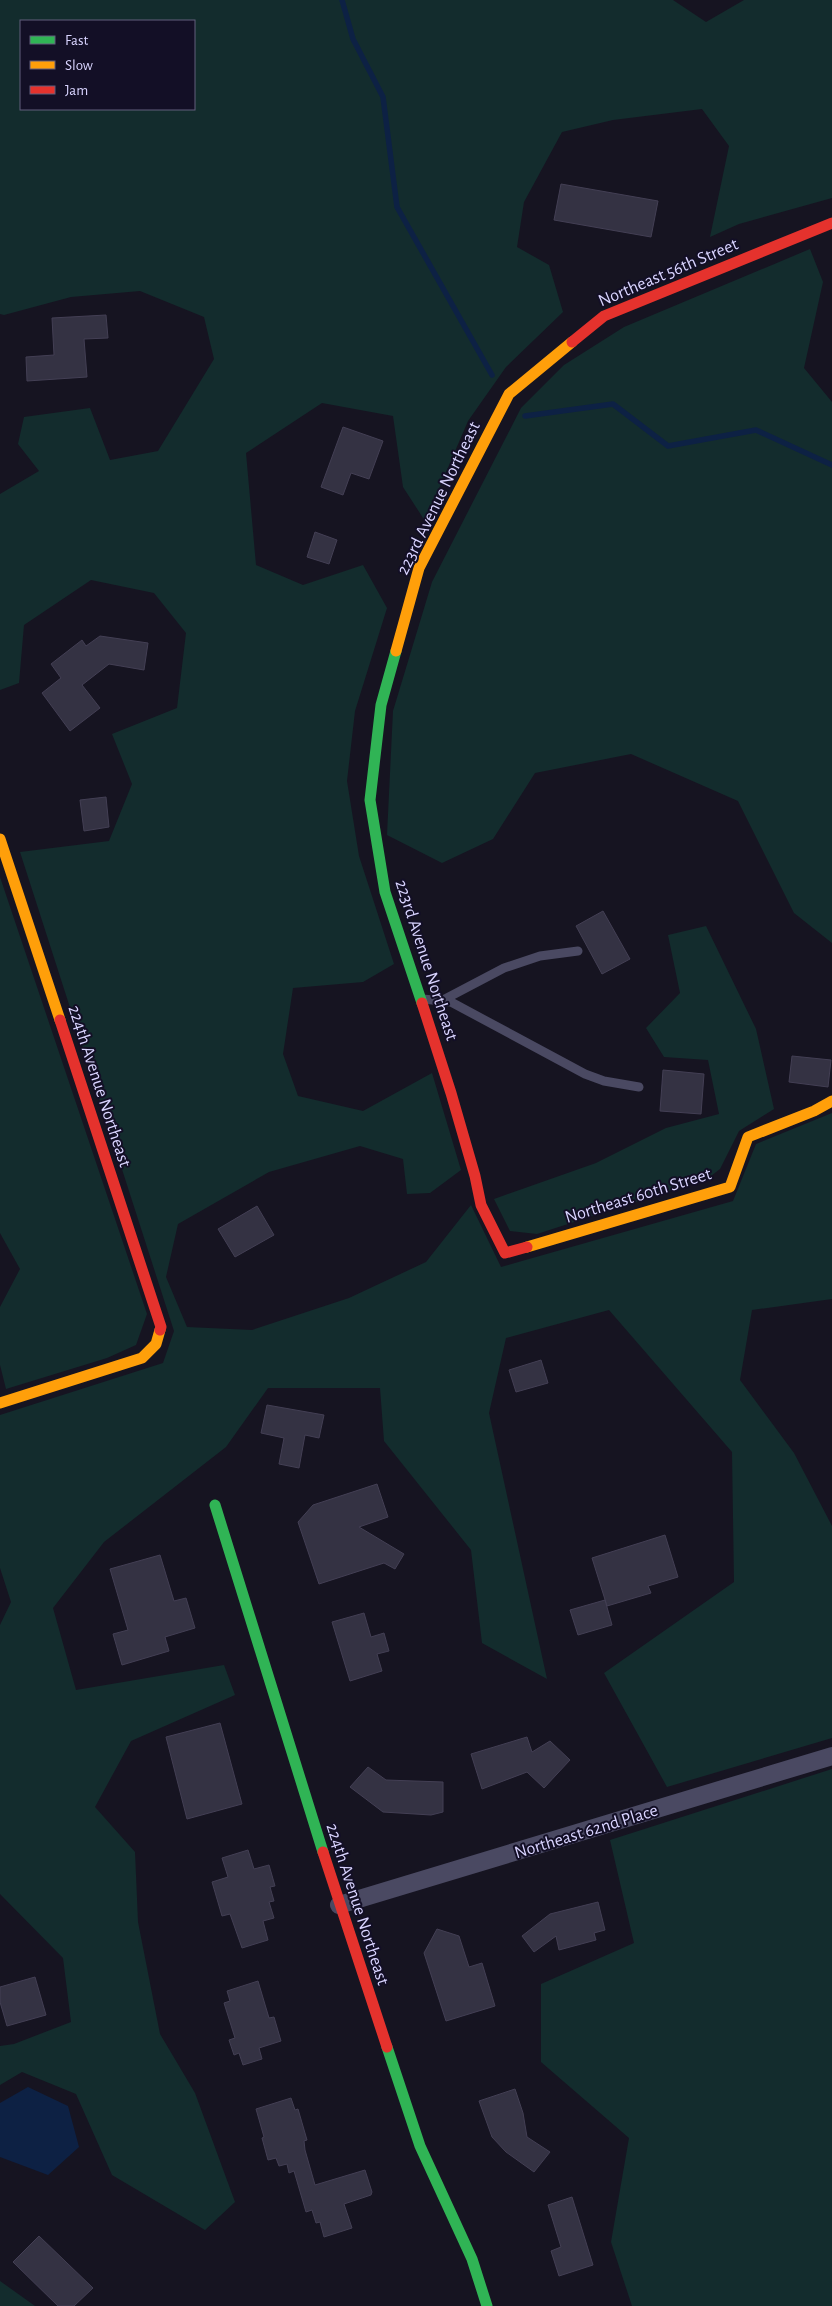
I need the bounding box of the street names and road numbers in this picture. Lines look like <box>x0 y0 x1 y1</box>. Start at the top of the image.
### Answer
street label: Northeast 56th Street <box>596 235 741 310</box>
street label: 223rd Avenue Northeast <box>394 419 484 578</box>
street label: 223rd Avenue Northeast <box>392 878 461 1043</box>
street label: 224th Avenue Northeast <box>64 1003 134 1170</box>
street label: Northeast 60th Street <box>563 1165 714 1227</box>
street label: Northeast 62nd Place <box>512 1802 660 1862</box>
street label: 224th Avenue Northeast <box>322 1821 392 1988</box>

